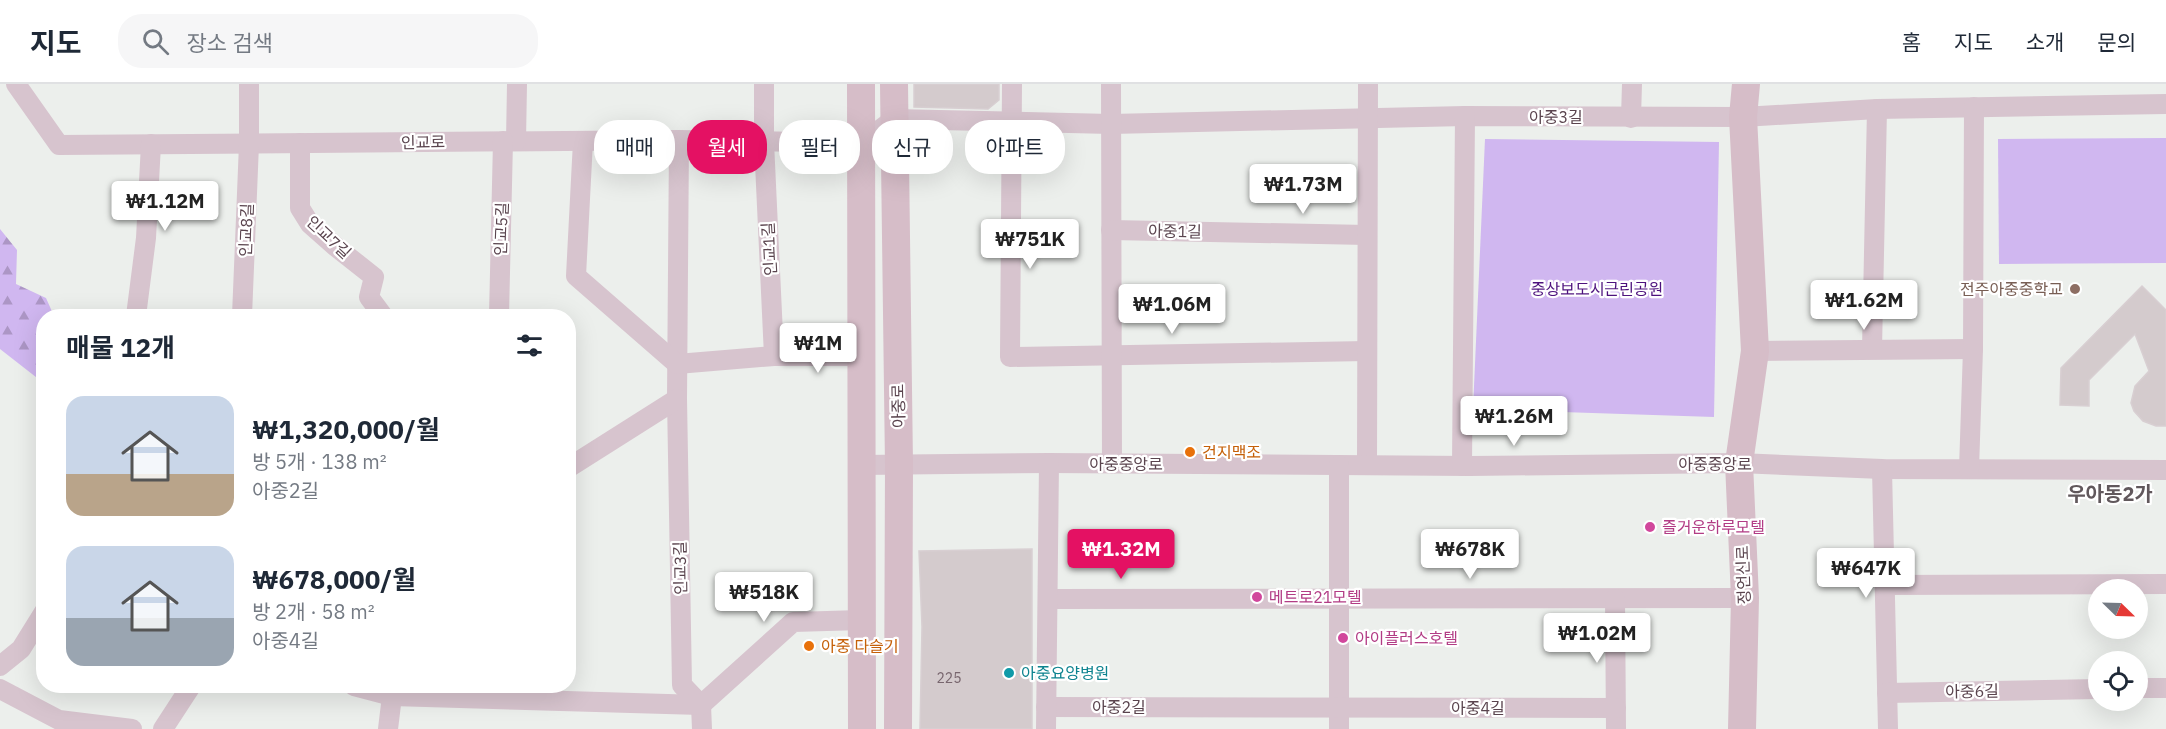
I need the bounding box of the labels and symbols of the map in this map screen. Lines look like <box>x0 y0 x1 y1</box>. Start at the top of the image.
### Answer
street label: 아중3길 <box>1529 107 1583 127</box>
street label: 인교로 <box>401 132 446 152</box>
pin: ₩1.73M <box>1254 164 1352 215</box>
pin: ₩1.12M <box>116 181 214 232</box>
street label: 인교5길 <box>490 202 512 256</box>
street label: 인교8길 <box>235 203 257 257</box>
street label: 인교7길 <box>303 211 355 263</box>
pin: ₩751K <box>988 219 1072 270</box>
street label: 아중1길 <box>1148 221 1202 241</box>
street label: 인교1길 <box>758 222 780 276</box>
park label: 중상보도시근린공원 <box>1531 279 1663 299</box>
place label: 전주아중중학교 <box>1960 279 2063 299</box>
pin: ₩1.62M <box>1815 280 1913 331</box>
marker: 전주아중중학교 <box>2068 282 2082 296</box>
pin: ₩1.06M <box>1123 284 1221 335</box>
pin: ₩1M <box>789 323 847 374</box>
street label: 아중로 <box>888 383 908 428</box>
pin: ₩1.26M <box>1465 396 1563 447</box>
place label: 건지맥조 <box>1202 442 1261 462</box>
marker: 건지맥조 <box>1183 445 1197 459</box>
street label: 아중중앙로 <box>1089 454 1163 474</box>
street label: 아중중앙로 <box>1678 454 1752 474</box>
district label: 우아동2가 <box>2067 480 2153 507</box>
place label: 즐거운하루모텔 <box>1662 517 1765 537</box>
marker: 즐거운하루모텔 <box>1643 520 1657 534</box>
pin: ₩1.32M <box>1072 529 1170 580</box>
pin: ₩678K <box>1428 529 1512 580</box>
street label: 인교3길 <box>670 541 690 595</box>
street label: 정언신로 <box>1732 545 1754 605</box>
pin: ₩647K <box>1824 548 1908 599</box>
pin: ₩518K <box>722 572 806 623</box>
north arrow <box>2088 579 2148 639</box>
place label: 메트로21모텔 <box>1269 587 1362 607</box>
marker: 메트로21모텔 <box>1250 590 1264 604</box>
pin: ₩1.02M <box>1548 613 1646 664</box>
place label: 아이플러스호텔 <box>1355 628 1458 648</box>
marker: 아이플러스호텔 <box>1336 631 1350 645</box>
place label: 아중 다슬기 <box>821 636 898 656</box>
marker: 아중 다슬기 <box>802 639 816 653</box>
place label: 아중요양병원 <box>1021 663 1109 683</box>
marker: 아중요양병원 <box>1002 666 1016 680</box>
house number: 225 <box>936 669 962 687</box>
street label: 아중6길 <box>1945 681 1999 701</box>
street label: 아중2길 <box>1092 697 1146 717</box>
street label: 아중4길 <box>1451 698 1505 718</box>

